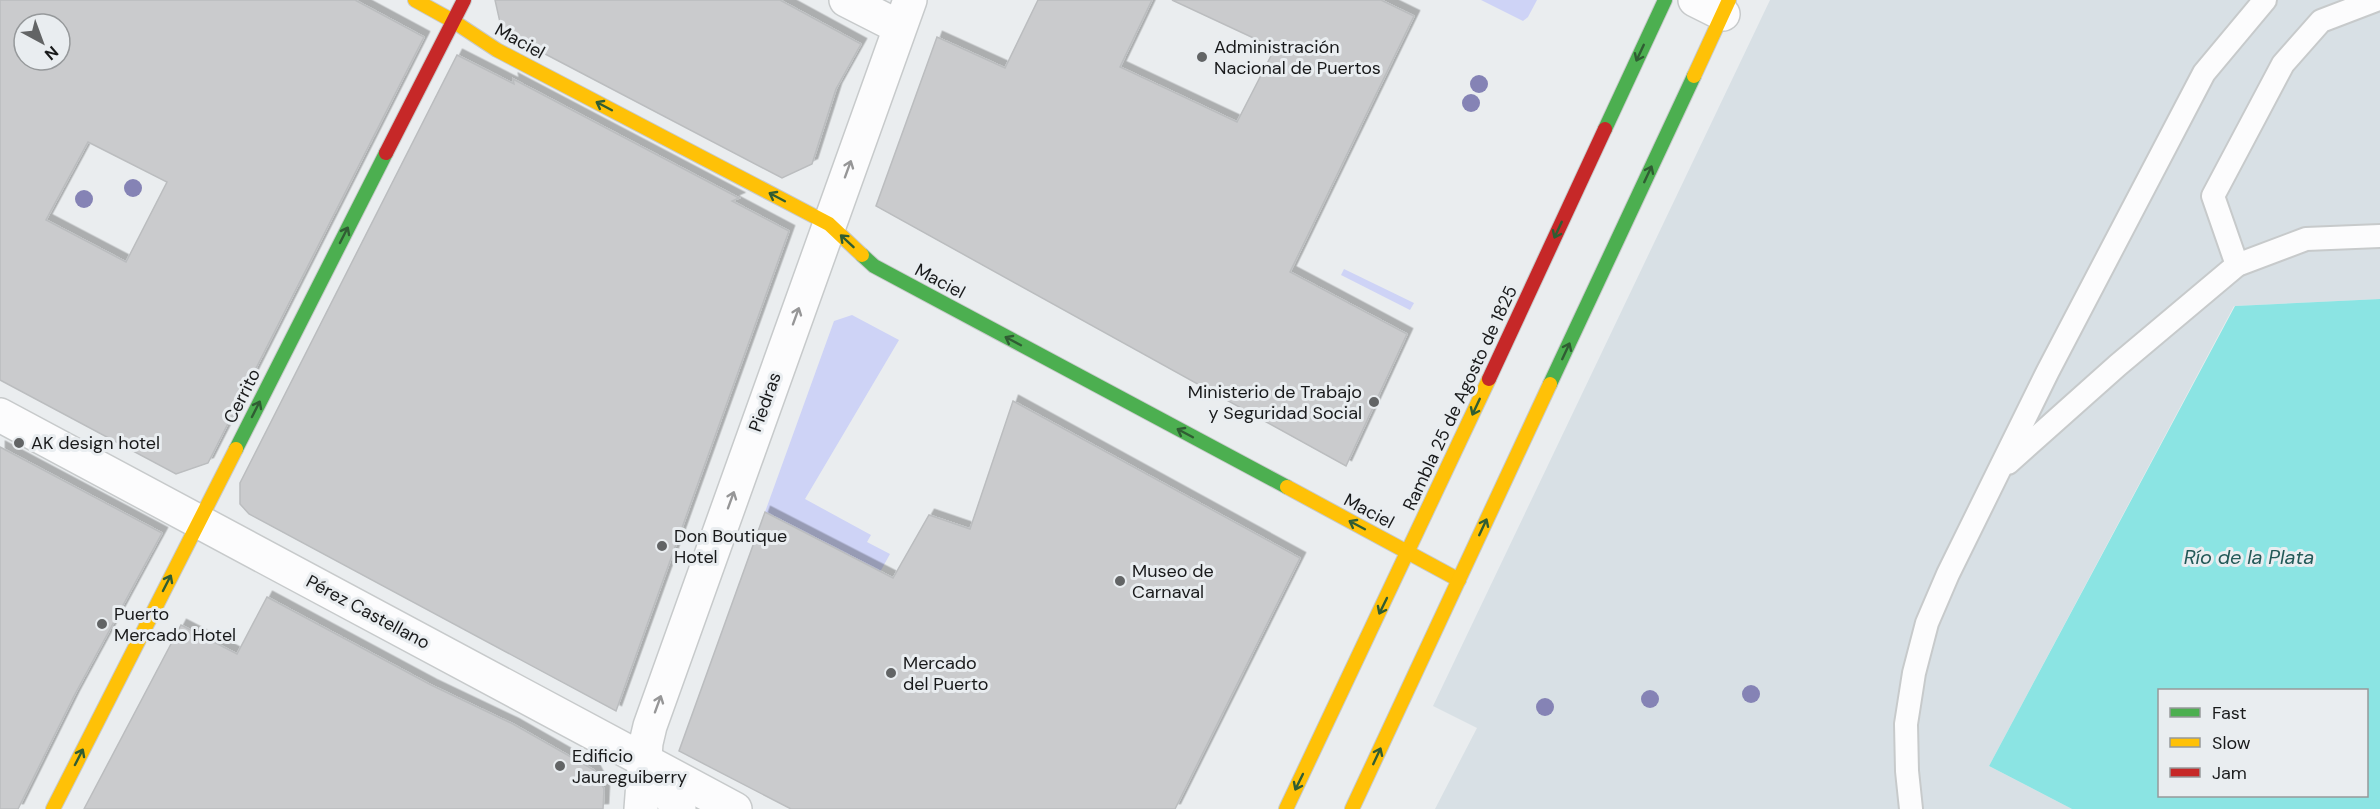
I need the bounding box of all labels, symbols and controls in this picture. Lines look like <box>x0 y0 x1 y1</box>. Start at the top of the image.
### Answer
north arrow <box>12 12 72 72</box>
street label: Maciel <box>491 17 549 65</box>
place label: Administración Nacional de Puertos <box>1214 35 1381 80</box>
text: N <box>40 41 63 65</box>
one-way arrow <box>1634 44 1645 62</box>
marker: Administración Nacional de Puertos <box>1195 50 1209 64</box>
one-way arrow <box>596 100 613 112</box>
one-way arrow <box>844 160 855 179</box>
one-way arrow <box>1643 165 1655 183</box>
one-way arrow <box>768 190 786 202</box>
one-way arrow <box>1552 220 1563 239</box>
one-way arrow <box>339 227 351 245</box>
one-way arrow <box>839 234 854 248</box>
street label: Maciel <box>911 258 969 304</box>
street label: Rambla 25 de Agosto de 1825 <box>1397 282 1523 514</box>
one-way arrow <box>791 307 802 326</box>
one-way arrow <box>1005 335 1022 347</box>
one-way arrow <box>1560 342 1572 360</box>
street label: Cerrito <box>218 365 266 427</box>
street label: Piedras <box>743 369 787 435</box>
place label: Ministerio de Trabajo y Seguridad Social <box>1188 380 1362 425</box>
marker: Ministerio de Trabajo y Seguridad Social <box>1367 395 1381 409</box>
one-way arrow <box>1470 397 1481 415</box>
one-way arrow <box>250 401 262 418</box>
one-way arrow <box>1177 427 1194 439</box>
place label: AK design hotel <box>31 431 160 455</box>
marker: AK design hotel <box>12 436 26 450</box>
street label: Maciel <box>1340 488 1398 534</box>
one-way arrow <box>726 491 737 510</box>
one-way arrow <box>1348 519 1366 530</box>
one-way arrow <box>1478 519 1490 537</box>
place label: Don Boutique Hotel <box>674 524 787 569</box>
marker: Don Boutique Hotel <box>655 539 669 553</box>
water label: Río de la Plata <box>2184 544 2314 570</box>
place label: Museo de Carnaval <box>1132 559 1214 604</box>
street label: Pérez Castellano <box>302 569 434 655</box>
one-way arrow <box>162 574 174 592</box>
marker: Museo de Carnaval <box>1113 574 1127 588</box>
one-way arrow <box>1377 596 1388 614</box>
place label: Puerto Mercado Hotel <box>114 602 236 647</box>
marker: Puerto Mercado Hotel <box>95 617 109 631</box>
place label: Mercado del Puerto <box>903 651 988 696</box>
marker: Mercado del Puerto <box>884 666 898 680</box>
legend <box>2158 689 2368 797</box>
one-way arrow <box>654 695 665 714</box>
text: Fast <box>2212 701 2247 725</box>
text: Slow <box>2212 731 2251 755</box>
place label: Edificio Jaureguiberry <box>572 744 687 789</box>
one-way arrow <box>74 748 86 766</box>
one-way arrow <box>1371 748 1383 766</box>
marker: Edificio Jaureguiberry <box>553 759 567 773</box>
text: Jam <box>2212 761 2247 785</box>
one-way arrow <box>1292 772 1304 790</box>

